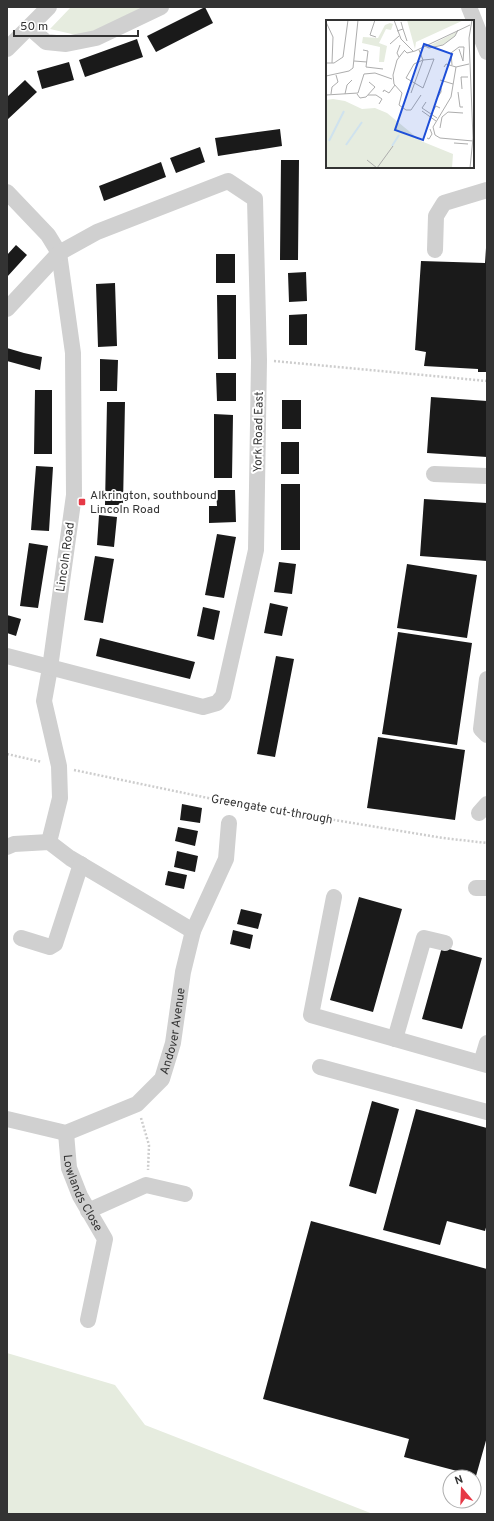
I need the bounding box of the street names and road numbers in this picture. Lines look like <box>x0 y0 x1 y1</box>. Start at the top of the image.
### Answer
street label: York Road East <box>250 391 268 473</box>
street label: Lincoln Road <box>53 521 79 593</box>
street label: Greengate cut-through <box>210 791 334 829</box>
street label: Andover Avenue <box>157 987 190 1077</box>
street label: Lowlands Close <box>59 1154 106 1235</box>

